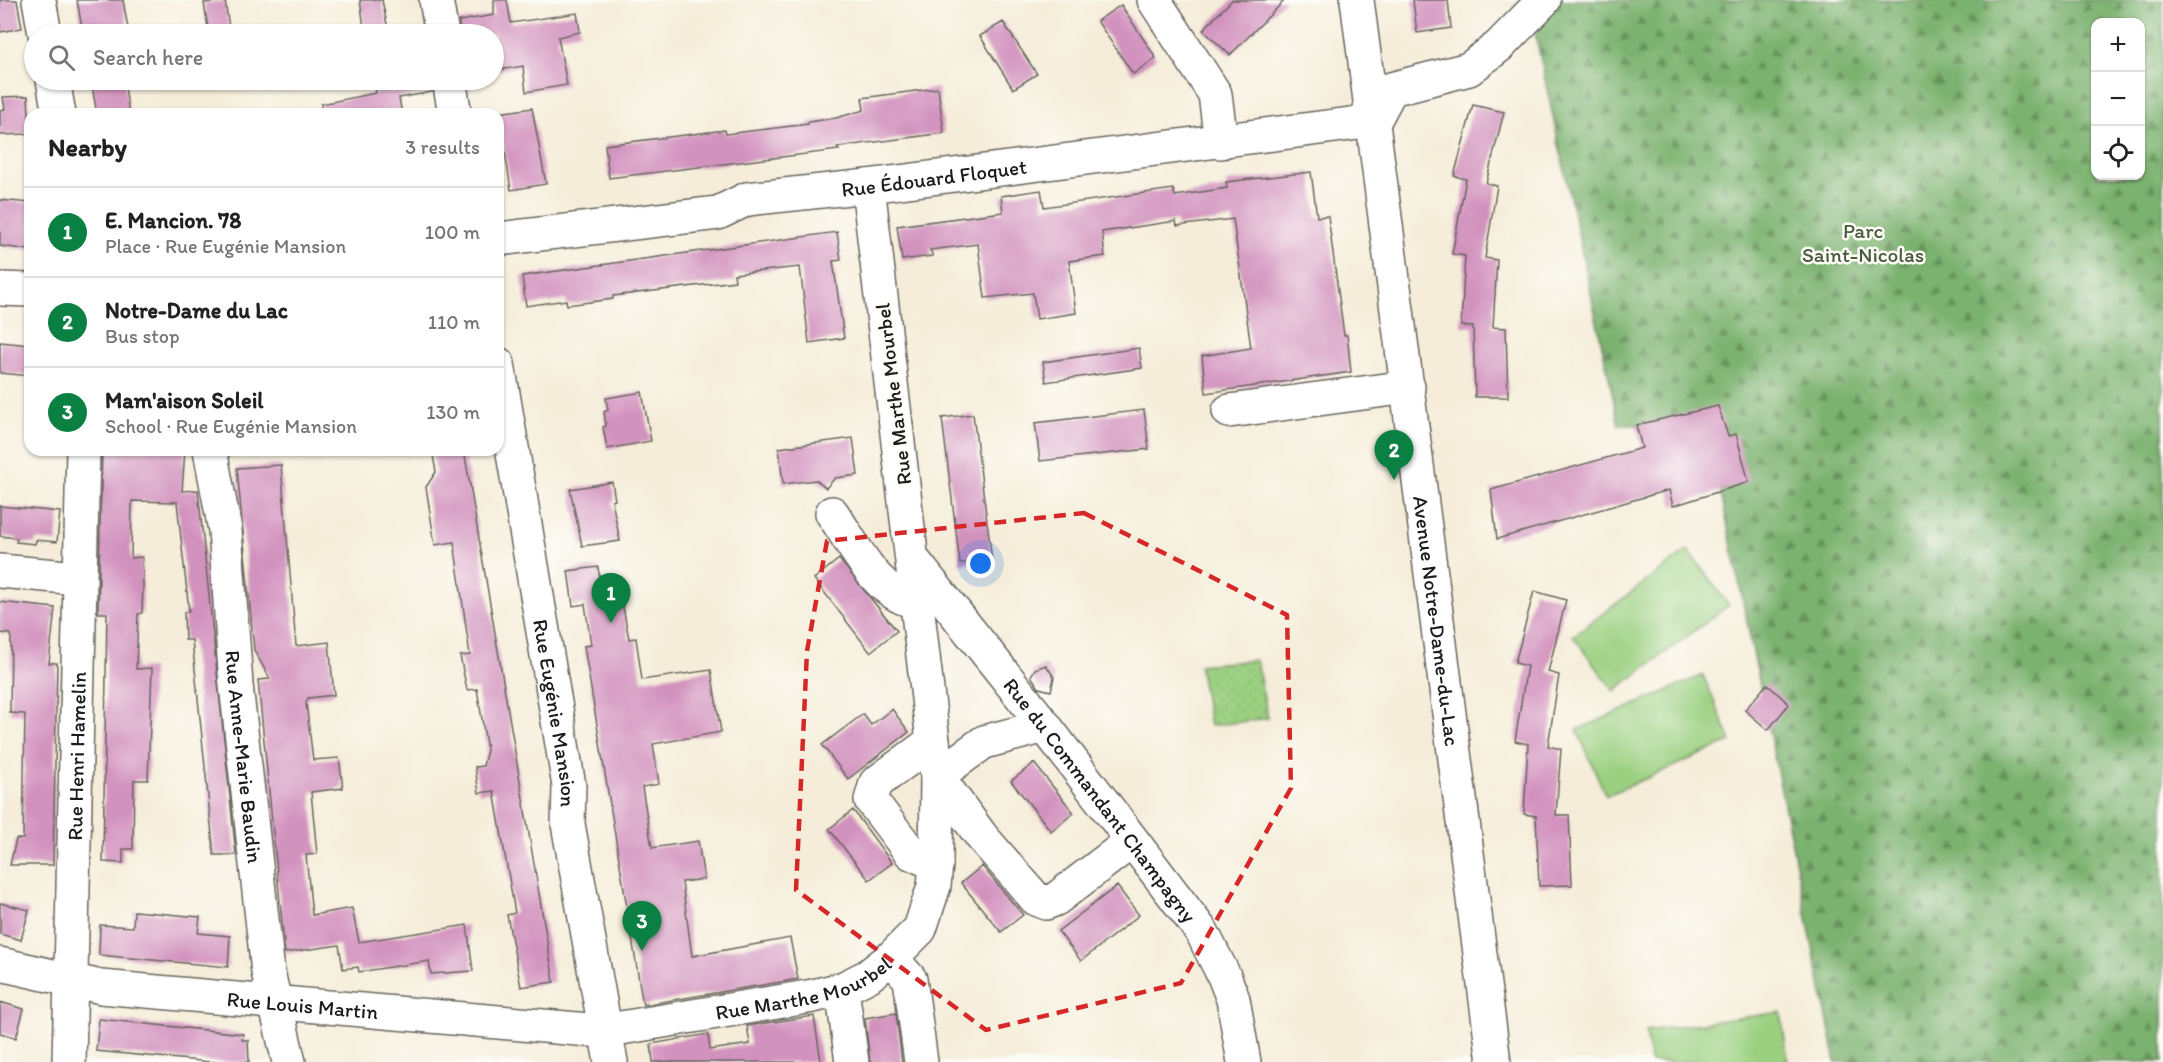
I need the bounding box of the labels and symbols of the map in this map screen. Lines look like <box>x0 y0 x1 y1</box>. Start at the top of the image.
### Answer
street label: Rue Édouard Floquet <box>840 153 1028 201</box>
park label: Parc Saint-Nicolas <box>1802 218 1924 267</box>
street label: Rue Marthe Mourbel <box>869 302 917 486</box>
pin: 2 <box>1374 430 1414 480</box>
street label: Avenue Notre-Dame-du-Lac <box>1409 494 1466 748</box>
your location <box>966 549 995 578</box>
pin: 1 <box>592 574 630 623</box>
street label: Rue Eugénie Mansion <box>529 617 582 808</box>
street label: Rue Anne-Marie Baudin <box>221 649 268 865</box>
street label: Rue Henri Hamelin <box>62 671 90 841</box>
street label: Rue du Commandant Champagny <box>999 672 1202 927</box>
pin: 3 <box>622 902 662 951</box>
street label: Rue Marthe Mourbel <box>714 950 896 1025</box>
street label: Rue Louis Martin <box>226 986 379 1024</box>

